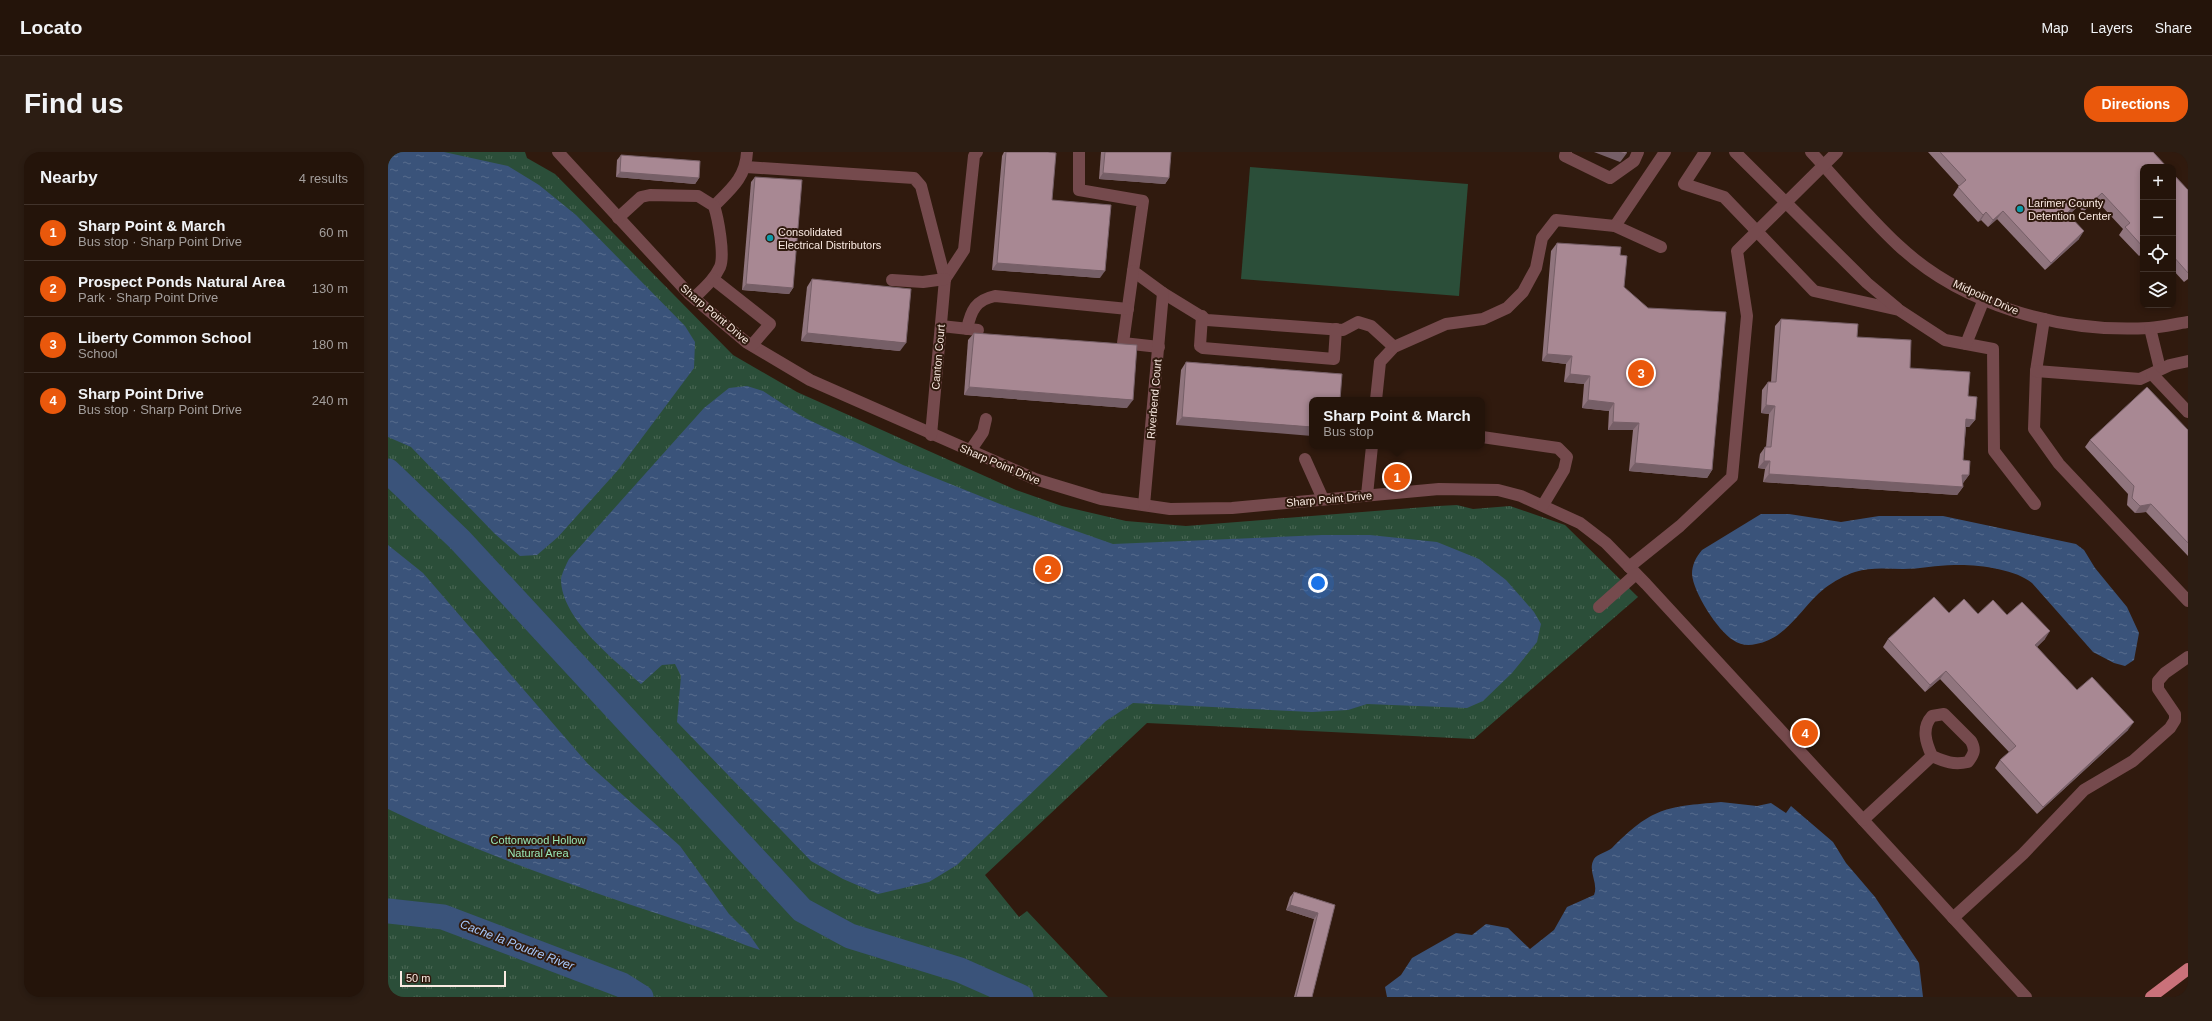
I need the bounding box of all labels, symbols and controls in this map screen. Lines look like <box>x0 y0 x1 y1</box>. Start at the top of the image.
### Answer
text: Locato <box>20 17 82 38</box>
text: Map <box>2041 20 2069 36</box>
text: Layers <box>2091 20 2133 36</box>
text: Share <box>2155 20 2192 36</box>
button: Directions <box>2084 86 2188 122</box>
text: Find us <box>24 88 124 119</box>
map controls <box>2140 164 2176 308</box>
button: + <box>2140 164 2176 200</box>
text: Nearby <box>40 168 98 187</box>
text: 4 results <box>299 171 348 186</box>
place label: Larimer County Detention Center <box>2028 197 2111 222</box>
button: − <box>2140 200 2176 236</box>
marker: Larimer County Detention Center <box>2015 204 2025 214</box>
text: Sharp Point & March <box>78 217 226 234</box>
text: 1 <box>49 225 57 240</box>
text: 60 m <box>319 225 348 240</box>
place label: Consolidated Electrical Distributors <box>778 226 882 251</box>
marker: Consolidated Electrical Distributors <box>765 233 775 243</box>
text: Bus stop · Sharp Point Drive <box>78 234 242 249</box>
button: locate <box>2140 236 2176 272</box>
button: layers <box>2140 272 2176 308</box>
text: Prospect Ponds Natural Area <box>78 273 285 290</box>
street label: Midpoint Drive <box>1951 277 2021 317</box>
text: 2 <box>49 281 57 296</box>
text: 130 m <box>312 281 348 296</box>
street label: Sharp Point Drive <box>678 282 752 346</box>
text: Park · Sharp Point Drive <box>78 290 218 305</box>
street label: Canton Court <box>929 324 947 390</box>
text: Liberty Common School <box>78 329 251 346</box>
text: 3 <box>49 337 57 352</box>
text: 180 m <box>312 337 348 352</box>
text: School <box>78 346 118 361</box>
pin: 3 <box>1628 358 1654 388</box>
street label: Riverbend Court <box>1145 359 1163 439</box>
text: Sharp Point Drive <box>78 385 204 402</box>
text: 4 <box>49 393 57 408</box>
text: 240 m <box>312 393 348 408</box>
popup <box>1309 397 1485 449</box>
text: Bus stop · Sharp Point Drive <box>78 402 242 417</box>
text: Sharp Point & March <box>1323 407 1471 424</box>
text: Bus stop <box>1323 424 1374 439</box>
street label: Sharp Point Drive <box>958 442 1042 486</box>
pin: 1 <box>1384 462 1410 492</box>
street label: Sharp Point Drive <box>1286 489 1372 509</box>
pin: 2 <box>1035 554 1061 584</box>
your location <box>1308 573 1328 593</box>
pin: 4 <box>1792 718 1818 748</box>
park label: Cottonwood Hollow Natural Area <box>491 834 585 859</box>
water label: Cache la Poudre River <box>458 917 577 974</box>
scale bar <box>400 969 506 988</box>
text: 50 m <box>406 972 430 984</box>

